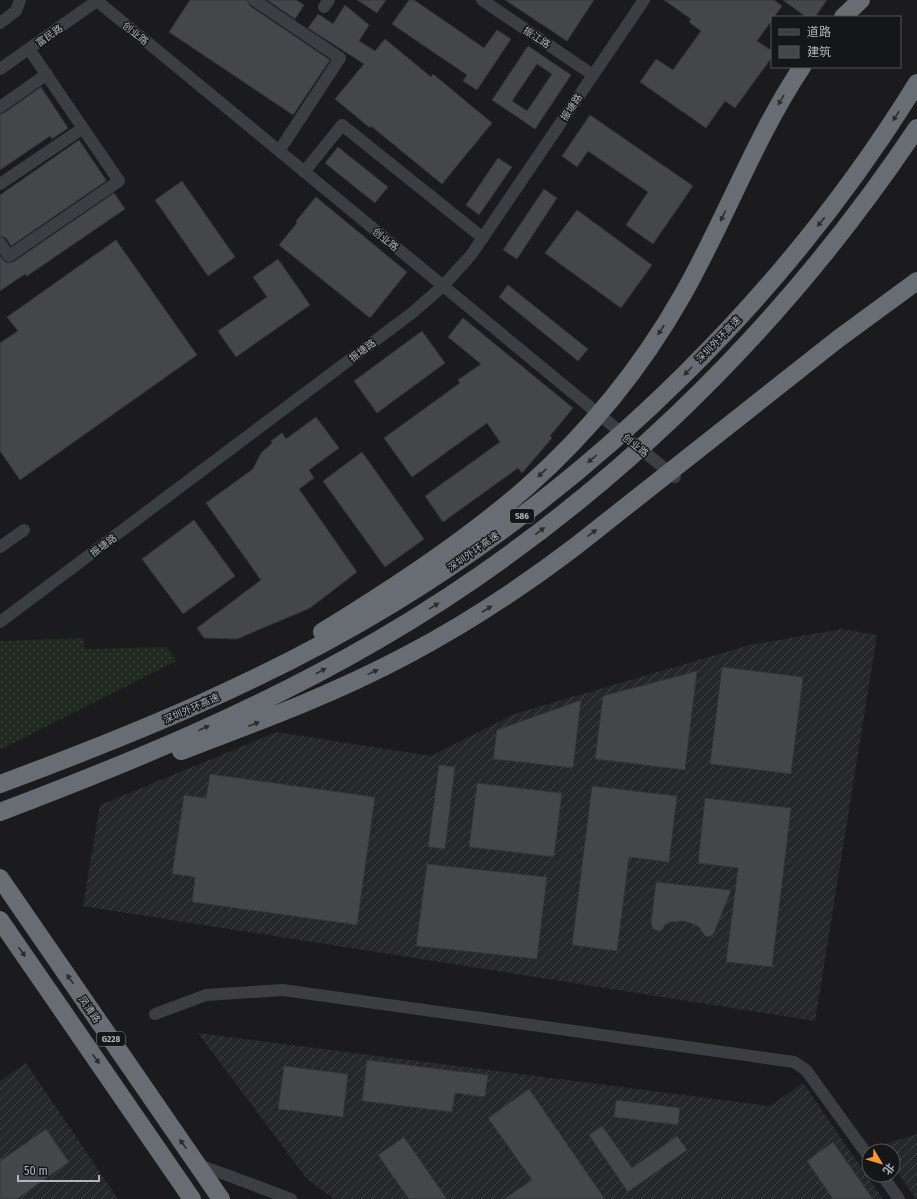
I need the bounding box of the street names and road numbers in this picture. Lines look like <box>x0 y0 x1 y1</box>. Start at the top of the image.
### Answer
street label: 创业路 <box>120 20 151 48</box>
street label: 富民路 <box>34 22 65 49</box>
street label: 振江路 <box>521 24 552 51</box>
street label: 振塘路 <box>558 92 585 123</box>
street label: 创业路 <box>370 226 401 254</box>
street label: 深圳外环高速 <box>694 314 744 365</box>
street label: 振塘路 <box>347 337 378 365</box>
street label: 创业路 <box>620 432 651 460</box>
road number: S86 <box>510 509 534 523</box>
street label: 深圳外环高速 <box>446 530 502 574</box>
street label: 振塘路 <box>88 532 119 560</box>
street label: 深圳外环高速 <box>162 691 221 727</box>
street label: 凤清路 <box>76 994 103 1025</box>
road number: G228 <box>97 1032 125 1046</box>

